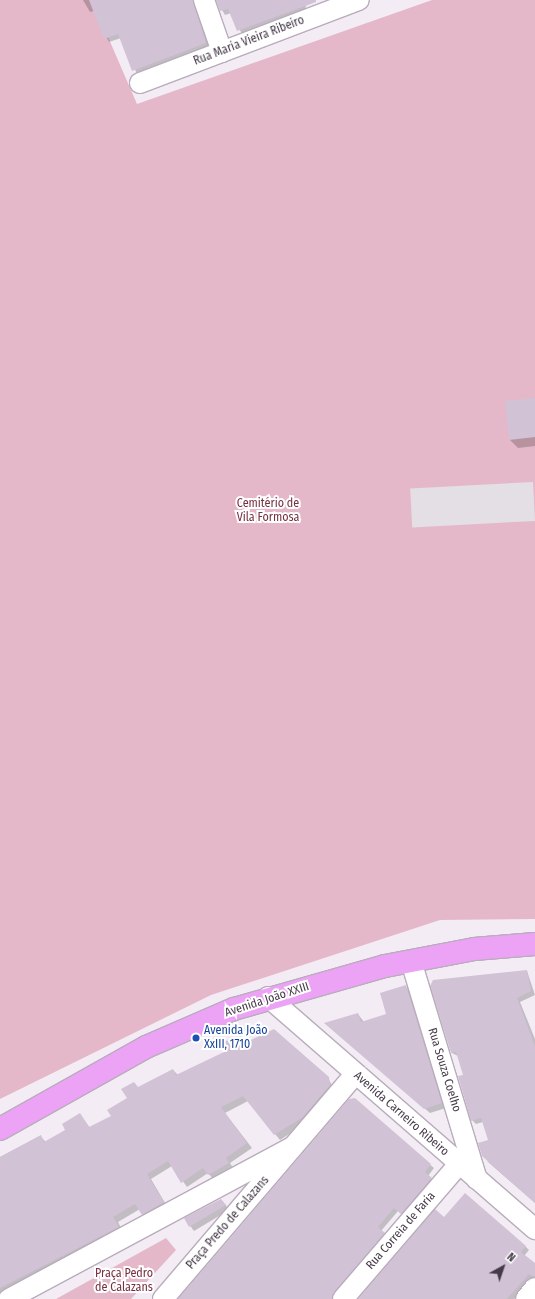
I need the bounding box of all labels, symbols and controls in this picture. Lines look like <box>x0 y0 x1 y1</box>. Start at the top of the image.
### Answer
street label: Rua Maria Vieira Ribeiro <box>192 13 306 69</box>
park label: Cemitério de Vila Formosa <box>237 497 299 525</box>
street label: Avenida João XXIII <box>223 980 311 1020</box>
place label: Avenida João XxIII, 1710 <box>204 1024 268 1052</box>
street label: Rua Souza Coelho <box>424 1026 464 1114</box>
marker: Avenida João XxIII, 1710 <box>191 1033 201 1043</box>
street label: Avenida Carneiro Ribeiro <box>350 1069 452 1159</box>
street label: Praça Predo de Calazans <box>184 1174 272 1272</box>
street label: Rua Correia de Faria <box>363 1189 439 1273</box>
north arrow <box>483 1247 523 1287</box>
text: N <box>504 1250 518 1265</box>
park label: Praça Pedro de Calazans <box>95 1267 153 1295</box>

